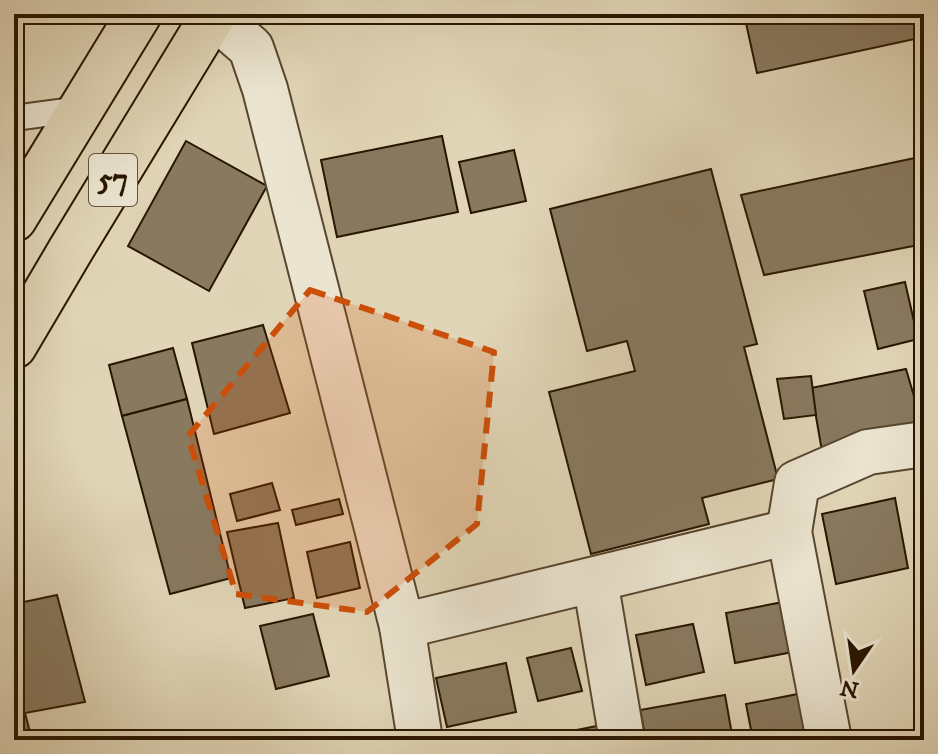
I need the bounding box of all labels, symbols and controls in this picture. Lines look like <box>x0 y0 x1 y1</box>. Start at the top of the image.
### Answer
road number: 57 <box>89 154 137 206</box>
north arrow <box>814 630 894 710</box>
text: N <box>838 673 862 703</box>

